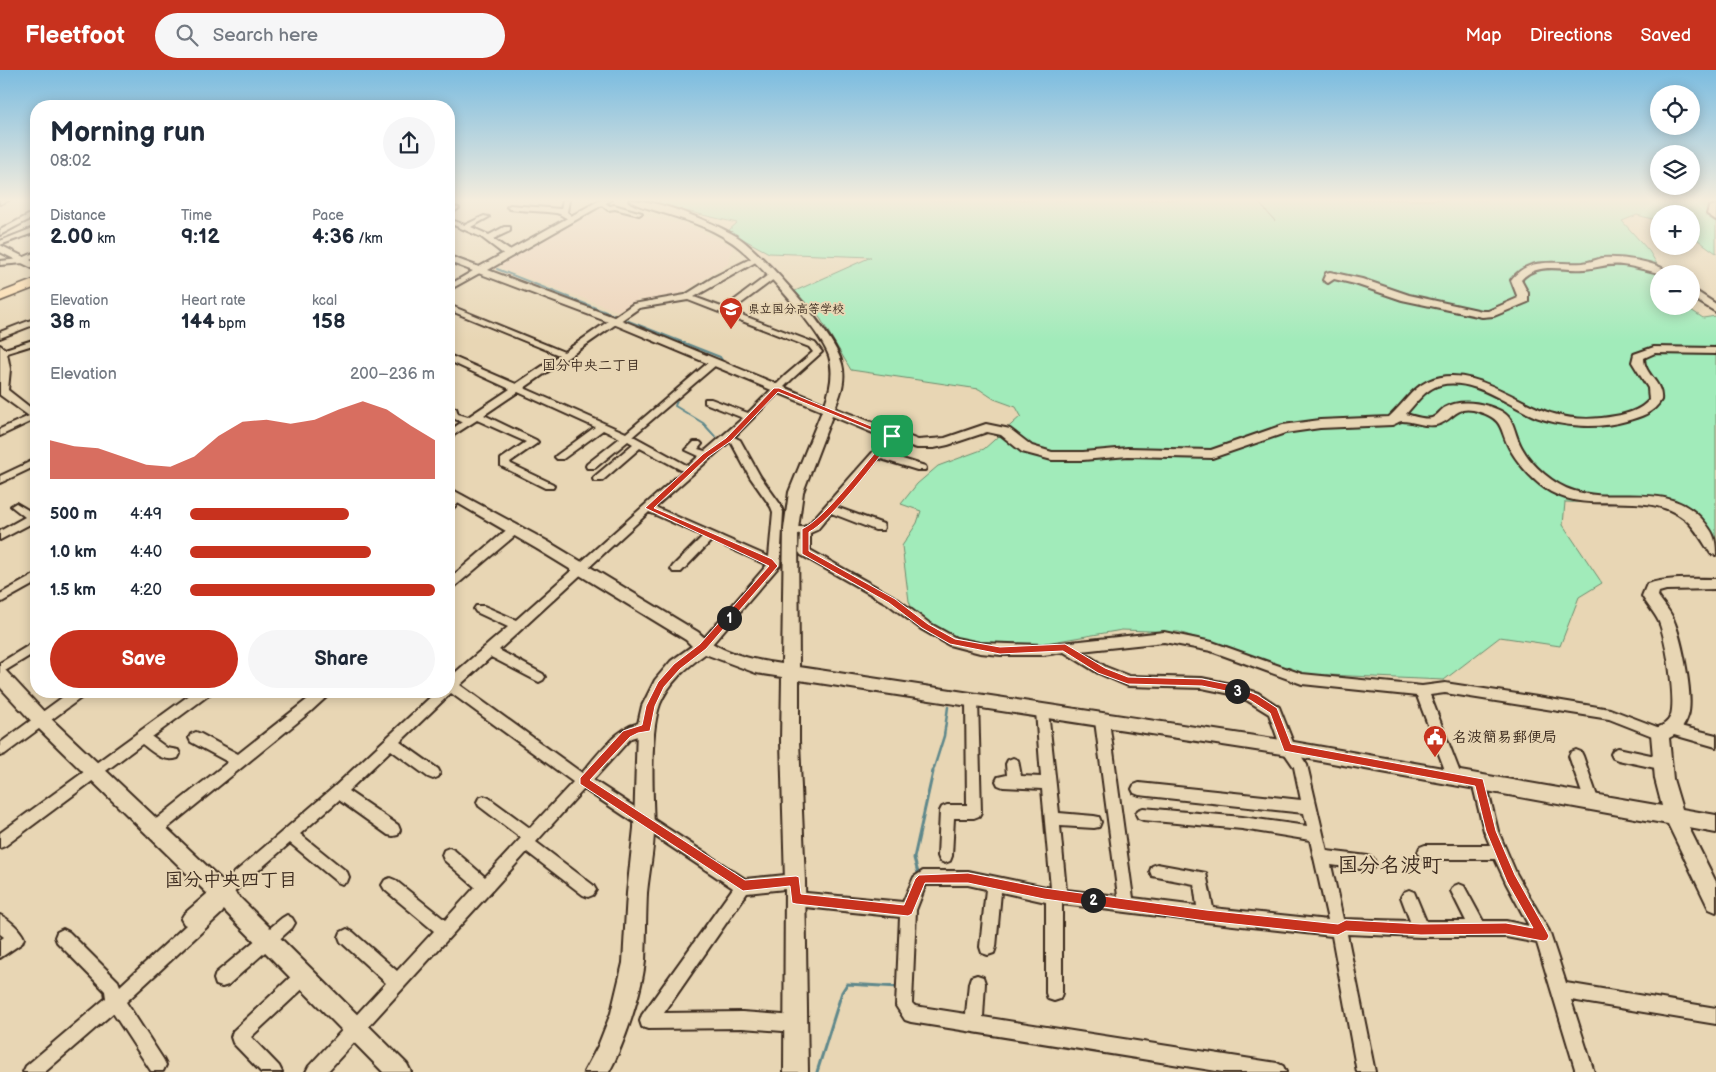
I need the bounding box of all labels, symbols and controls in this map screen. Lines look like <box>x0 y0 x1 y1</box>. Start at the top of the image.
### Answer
search box <box>155 13 505 58</box>
text: Fleetfoot <box>25 21 125 50</box>
icon: search <box>173 21 201 49</box>
text: Search here <box>213 24 318 47</box>
text: Map <box>1466 25 1502 46</box>
text: Directions <box>1530 25 1612 46</box>
text: Saved <box>1640 25 1691 46</box>
map controls <box>1650 85 1700 315</box>
button: locate <box>1650 85 1700 135</box>
text: Morning run <box>50 116 205 149</box>
button: share <box>383 117 435 169</box>
button: layers <box>1650 145 1700 195</box>
text: 08:02 <box>50 152 91 171</box>
button: + <box>1650 205 1700 255</box>
text: Distance <box>50 207 106 224</box>
text: Time <box>181 207 212 224</box>
text: Pace <box>312 207 344 224</box>
text: 2.00 <box>50 224 93 249</box>
text: 9:12 <box>181 224 220 249</box>
text: 4:36 <box>312 224 354 249</box>
text: km <box>93 230 116 247</box>
text: /km <box>354 230 383 247</box>
button: − <box>1650 265 1700 315</box>
text: Elevation <box>50 292 108 309</box>
text: Heart rate <box>181 292 246 309</box>
text: kcal <box>312 292 337 309</box>
school or university icon: 県立国分高等学校 <box>718 296 744 330</box>
place label: 県立国分高等学校 <box>748 302 844 317</box>
text: 38 <box>50 309 75 334</box>
text: 144 <box>181 309 215 334</box>
text: 158 <box>312 309 346 334</box>
text: m <box>75 315 90 332</box>
text: bpm <box>215 315 246 332</box>
district label: 国分中央二丁目 <box>542 357 640 374</box>
text: Elevation <box>50 365 117 384</box>
text: 200–236 m <box>350 365 435 384</box>
pin <box>871 415 913 457</box>
icon: arrive <box>878 422 906 450</box>
text: 500 m <box>50 505 97 524</box>
text: 4:49 <box>130 505 162 524</box>
text: 1.0 km <box>50 543 97 562</box>
text: 4:40 <box>130 543 162 562</box>
text: 1.5 km <box>50 581 96 600</box>
text: 4:20 <box>130 581 162 600</box>
pin: 1 <box>716 606 742 630</box>
text: 1 <box>727 610 732 627</box>
button: Save <box>50 630 238 688</box>
button: Share <box>248 630 435 688</box>
pin: 3 <box>1224 678 1250 704</box>
text: 3 <box>1233 683 1242 700</box>
public building icon: 名波簡易郵便局 <box>1422 724 1448 758</box>
place label: 名波簡易郵便局 <box>1452 728 1557 747</box>
district label: 国分名波町 <box>1338 853 1443 878</box>
district label: 国分中央四丁目 <box>164 869 298 892</box>
pin: 2 <box>1080 888 1106 912</box>
text: 2 <box>1089 892 1098 909</box>

